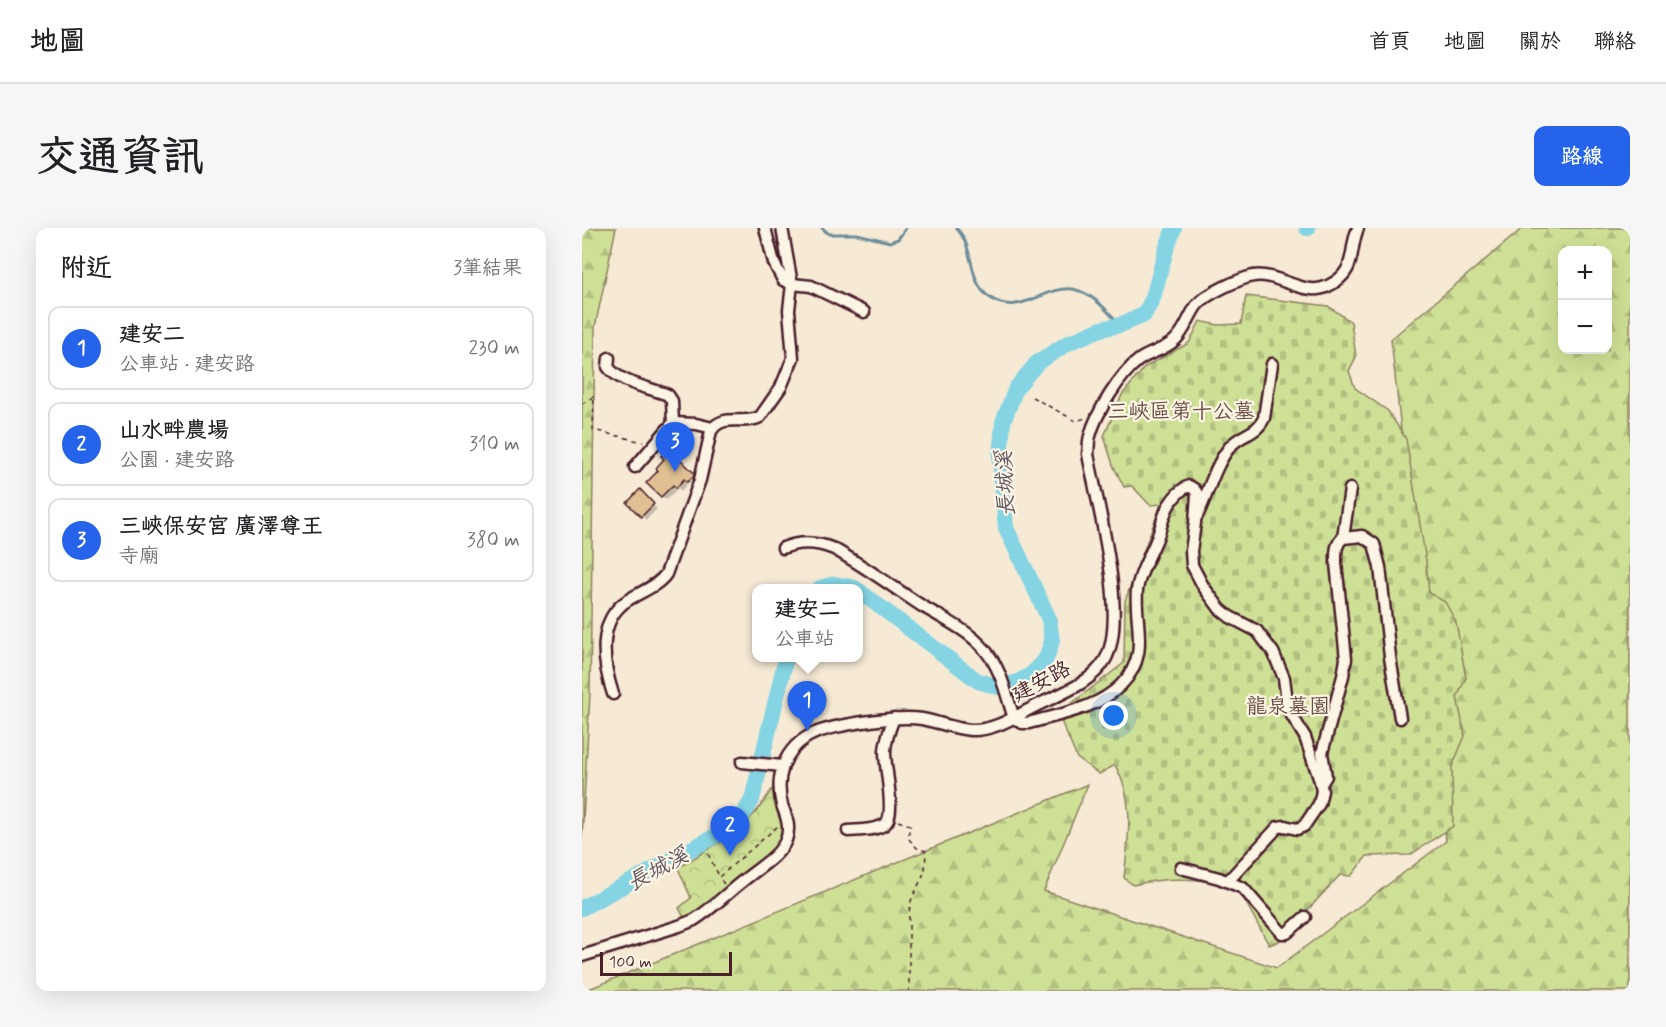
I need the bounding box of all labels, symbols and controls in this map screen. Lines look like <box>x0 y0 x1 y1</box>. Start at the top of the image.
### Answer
text: 地圖 <box>30 24 86 61</box>
text: 首頁 <box>1369 28 1411 56</box>
text: 地圖 <box>1444 28 1486 56</box>
text: 關於 <box>1519 28 1561 56</box>
text: 聯絡 <box>1594 28 1636 56</box>
button: 路線 <box>1534 126 1630 186</box>
text: 交通資訊 <box>36 131 204 186</box>
map controls <box>1558 246 1612 354</box>
button: + <box>1558 246 1612 300</box>
text: 附近 <box>60 252 112 286</box>
text: 3筆結果 <box>453 255 522 282</box>
button: − <box>1558 300 1612 354</box>
text: 建安二 <box>119 321 185 349</box>
text: 1 <box>77 335 86 362</box>
text: 230 m <box>468 335 520 362</box>
text: 公車站 · 建安路 <box>119 351 254 378</box>
park label: 三峽區第十公墓 <box>1108 398 1255 426</box>
text: 山水畔農場 <box>119 417 229 445</box>
pin: 3 <box>656 422 694 472</box>
text: 2 <box>77 431 86 458</box>
text: 310 m <box>469 431 520 458</box>
text: 公園 · 建安路 <box>119 447 234 474</box>
water label: 長城溪 <box>990 449 1022 518</box>
text: 三峽保安宮 廣澤尊王 <box>119 513 323 541</box>
text: 3 <box>77 527 86 554</box>
text: 380 m <box>467 527 520 554</box>
text: 寺廟 <box>119 543 159 570</box>
popup <box>752 584 863 662</box>
text: 建安二 <box>774 596 841 624</box>
text: 公車站 <box>774 626 834 653</box>
street label: 建安路 <box>1007 655 1076 709</box>
pin: 1 <box>788 682 826 731</box>
park label: 龍泉墓園 <box>1246 693 1330 721</box>
your location <box>1099 701 1128 730</box>
pin: 2 <box>710 806 750 856</box>
water label: 長城溪 <box>622 841 694 898</box>
scale bar <box>600 949 732 976</box>
text: 100 m <box>609 952 652 973</box>

